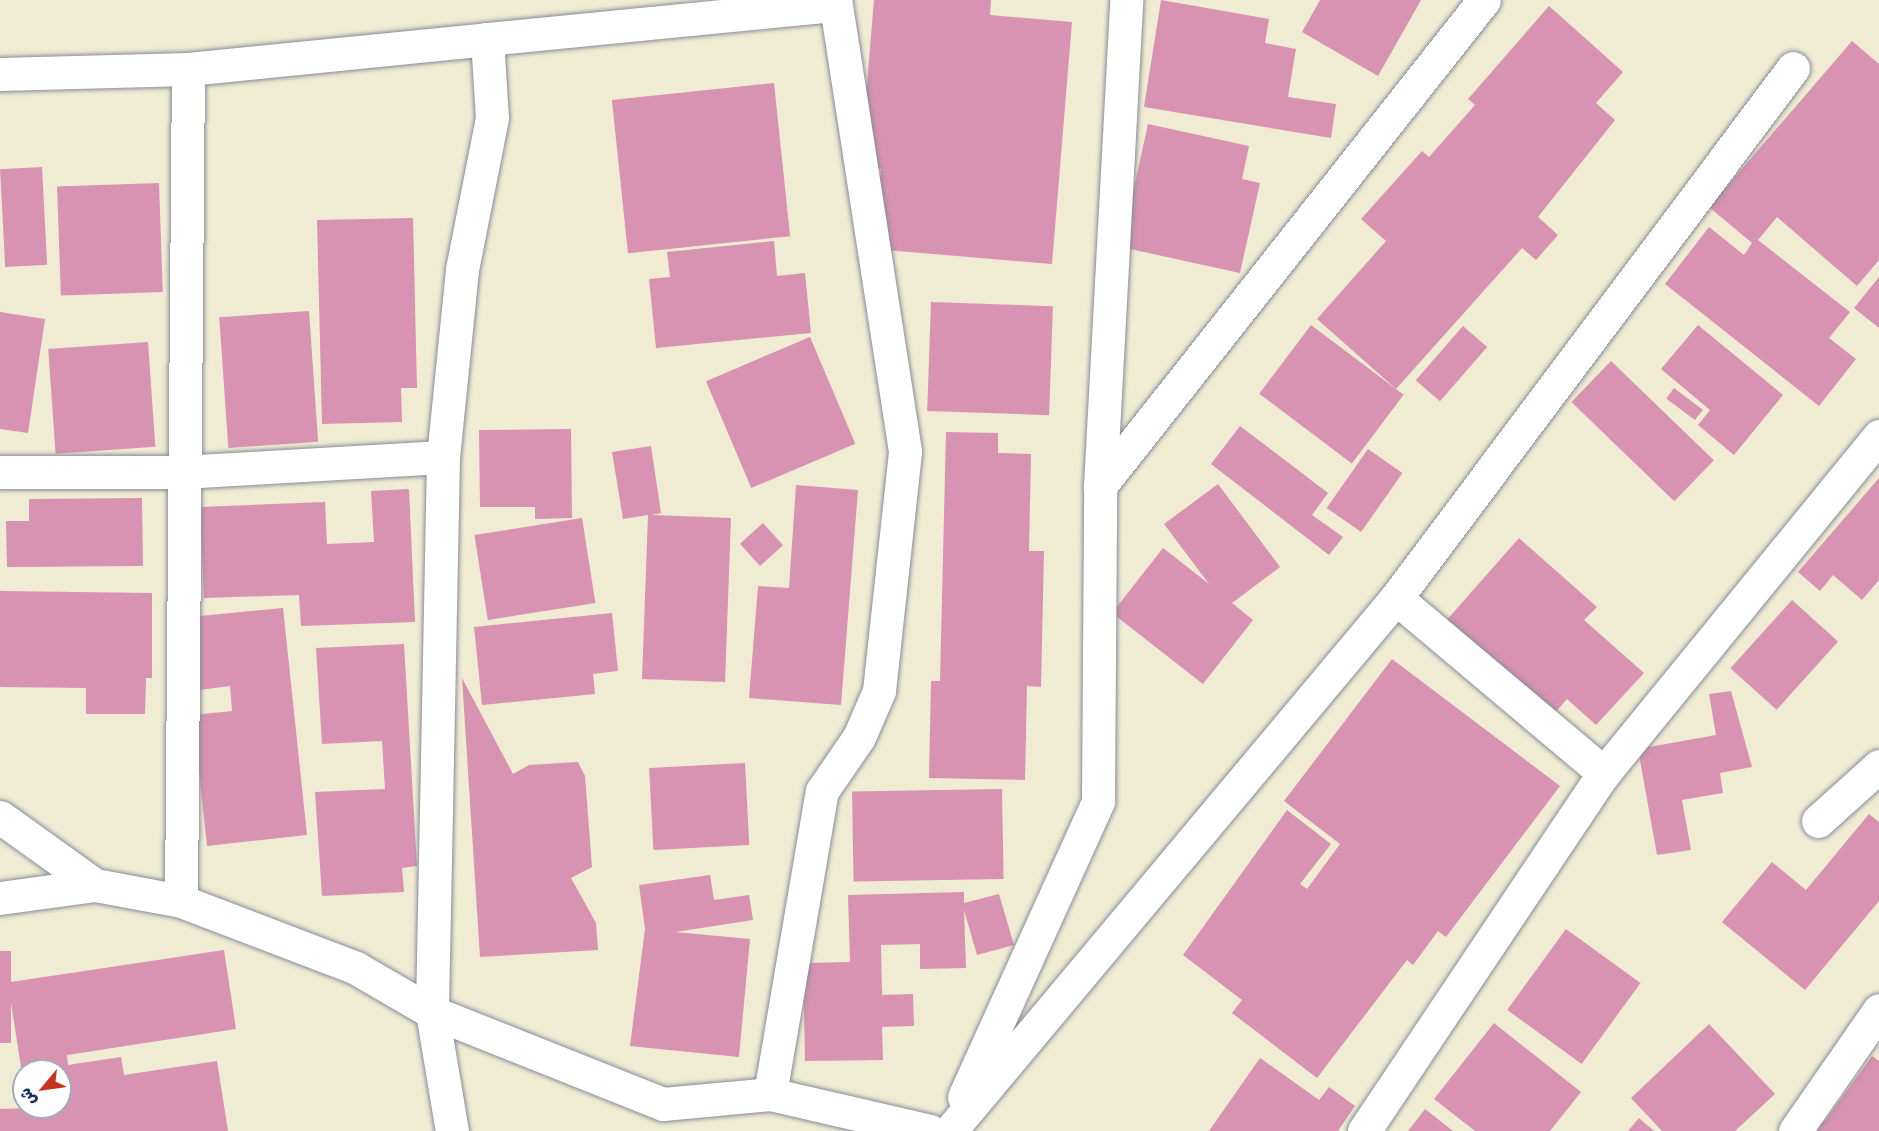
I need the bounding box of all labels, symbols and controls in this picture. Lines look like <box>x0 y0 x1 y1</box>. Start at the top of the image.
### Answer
north arrow <box>12 1059 72 1119</box>
text: ش <box>15 1084 41 1109</box>

